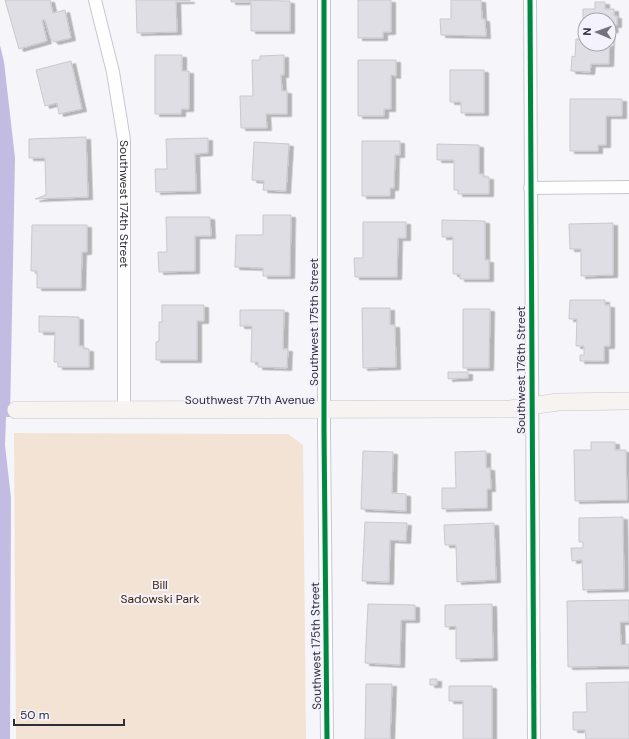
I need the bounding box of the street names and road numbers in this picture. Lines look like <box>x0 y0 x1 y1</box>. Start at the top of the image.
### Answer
street label: Southwest 174th Street <box>116 140 132 268</box>
street label: Southwest 175th Street <box>306 258 322 386</box>
street label: Southwest 176th Street <box>513 306 529 434</box>
street label: Southwest 77th Avenue <box>185 392 315 408</box>
street label: Southwest 175th Street <box>307 582 325 710</box>

